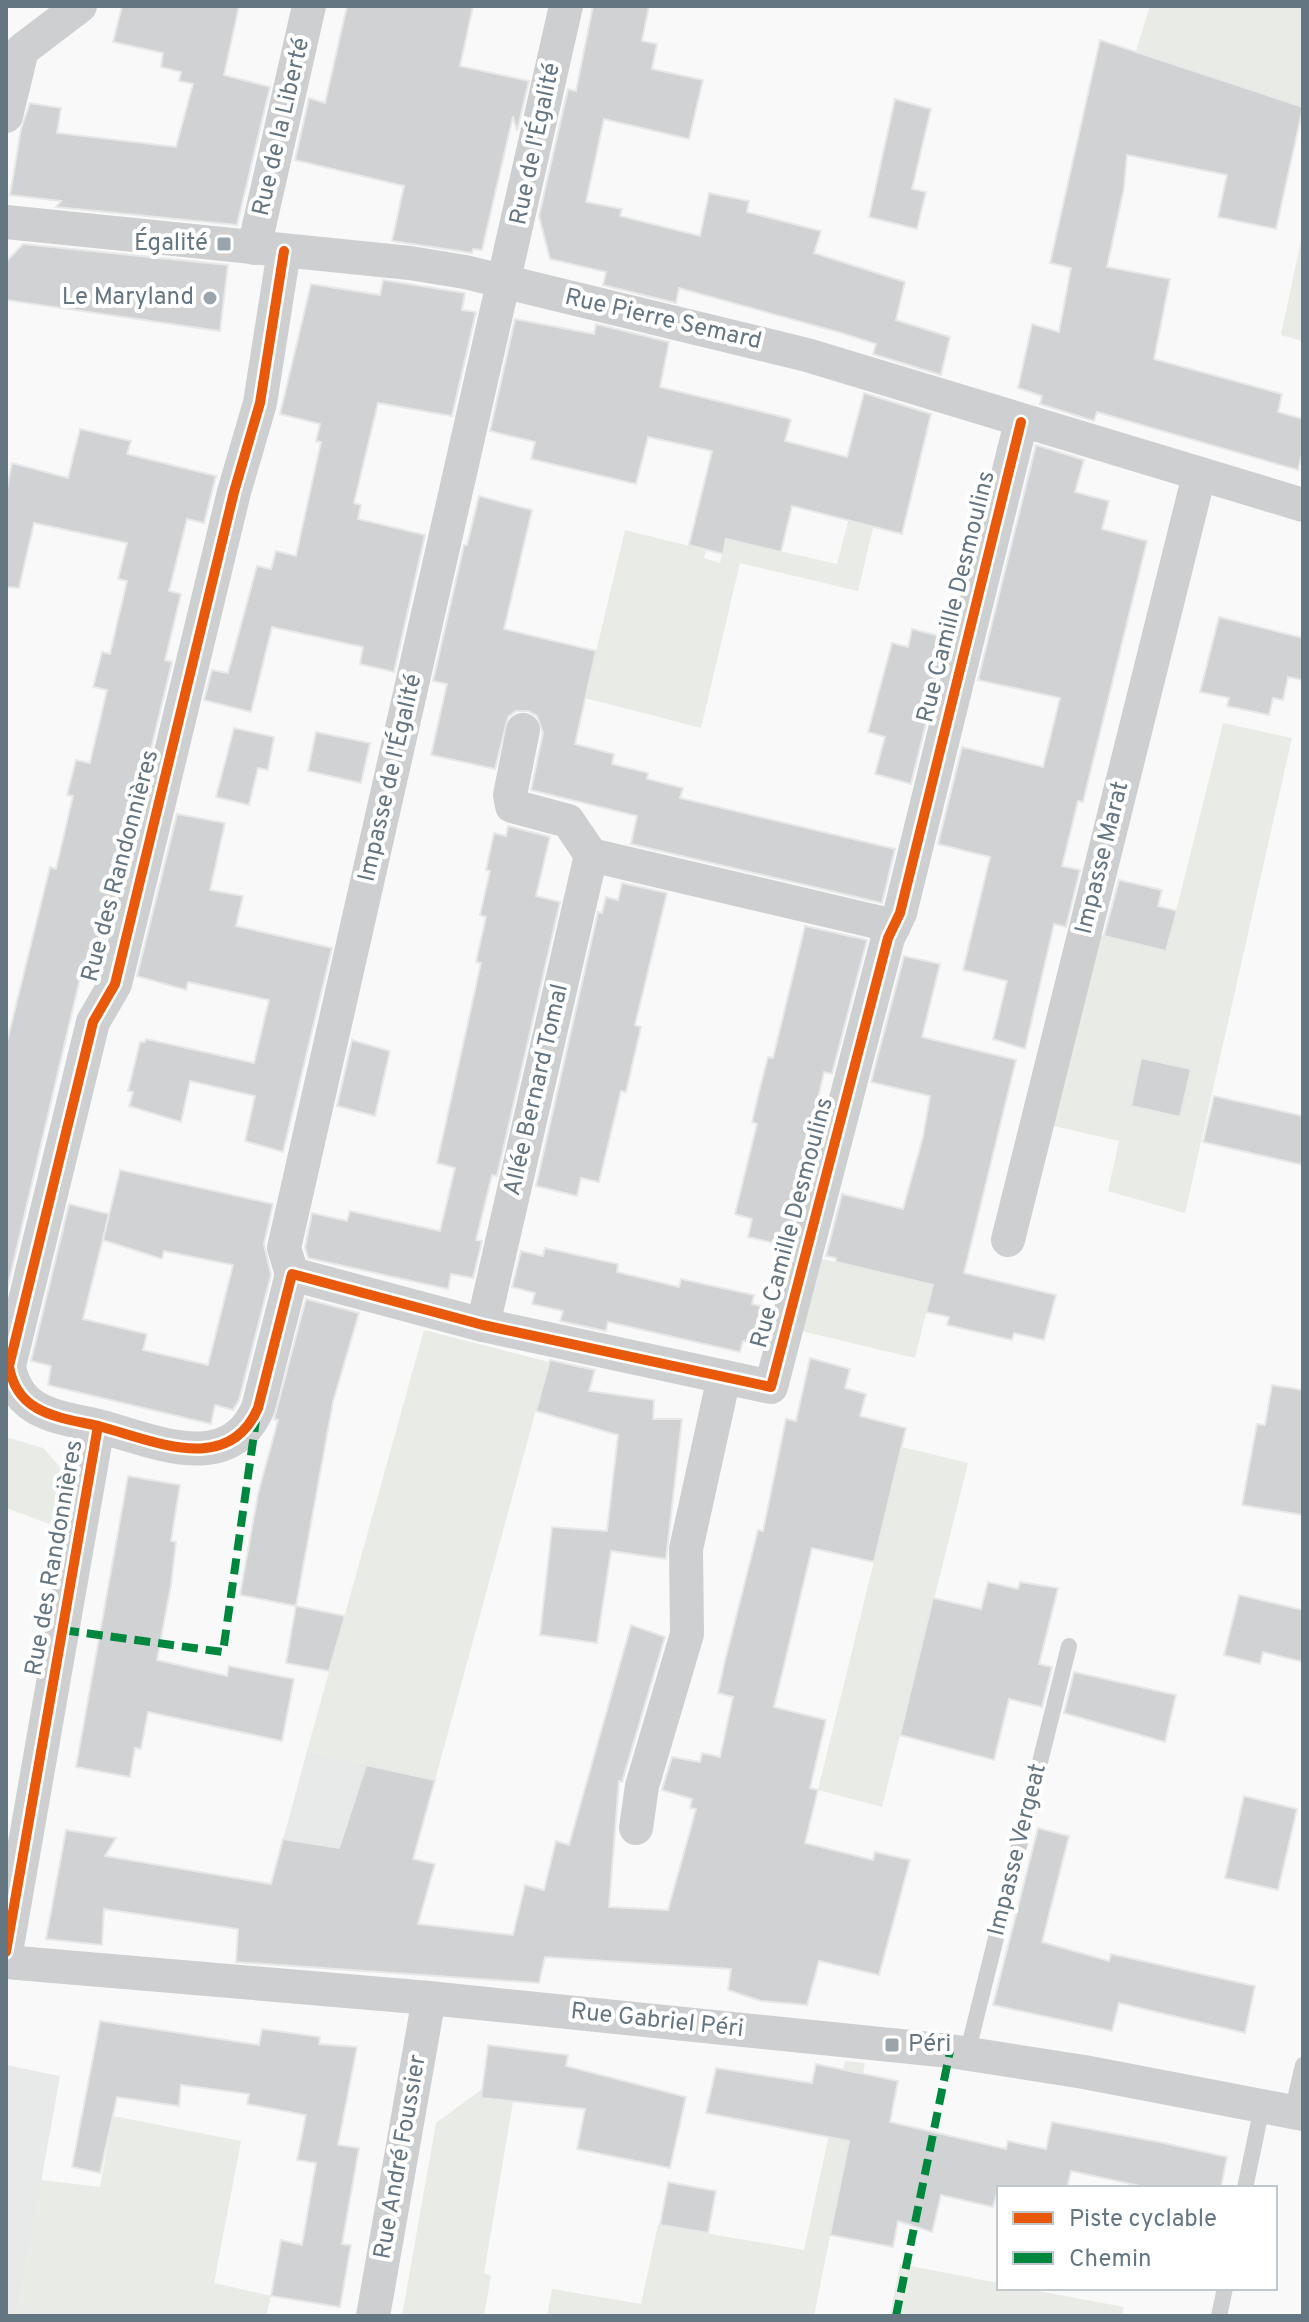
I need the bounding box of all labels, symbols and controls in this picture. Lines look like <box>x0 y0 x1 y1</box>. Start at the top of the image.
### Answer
street label: Rue de la Liberté <box>247 35 317 219</box>
street label: Rue de l'Égalité <box>502 60 568 228</box>
place label: Égalité <box>134 227 208 259</box>
marker: Égalité <box>215 235 233 253</box>
place label: Le Maryland <box>62 283 194 313</box>
street label: Rue Pierre Semard <box>562 283 764 357</box>
marker: Le Maryland <box>201 289 219 307</box>
street label: Rue Camille Desmoulins <box>911 468 1003 726</box>
street label: Impasse de l'Égalité <box>351 671 429 885</box>
street label: Rue des Randonnières <box>76 747 166 985</box>
street label: Impasse Marat <box>1070 778 1136 938</box>
street label: Allée Bernard Tomal <box>498 981 576 1199</box>
street label: Rue Camille Desmoulins <box>745 1094 841 1352</box>
street label: Rue des Randonnières <box>19 1438 91 1678</box>
street label: Impasse Vergeat <box>982 1761 1054 1939</box>
street label: Rue Gabriel Péri <box>569 1997 745 2045</box>
place label: Péri <box>908 2030 951 2060</box>
marker: Péri <box>883 2036 901 2054</box>
street label: Rue André Foussier <box>368 2052 434 2262</box>
legend <box>997 2186 1277 2290</box>
text: Piste cyclable <box>1069 2205 1217 2235</box>
text: Chemin <box>1069 2245 1152 2275</box>

